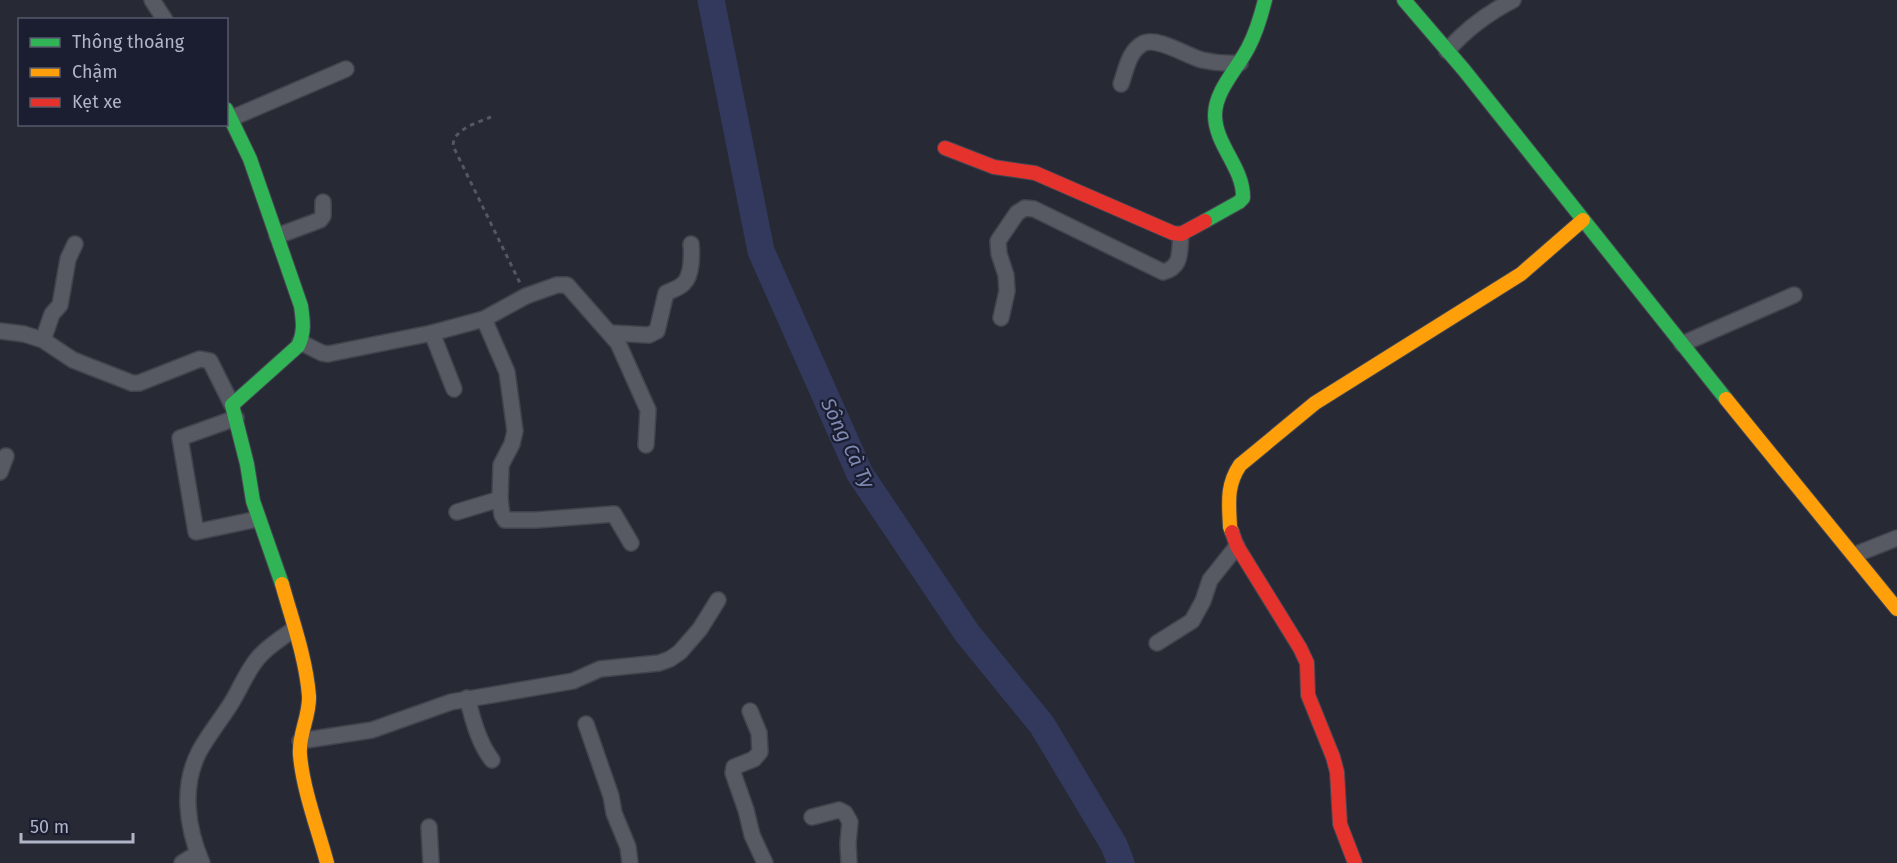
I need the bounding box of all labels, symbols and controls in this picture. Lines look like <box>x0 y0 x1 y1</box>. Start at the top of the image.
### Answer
legend <box>18 18 228 126</box>
text: Thông thoáng <box>72 31 185 53</box>
text: Chậm <box>72 61 118 83</box>
text: Kẹt xe <box>72 91 122 113</box>
water label: Sông Cà Ty <box>815 393 881 493</box>
scale bar <box>21 806 134 844</box>
text: 50 m <box>30 816 69 838</box>

